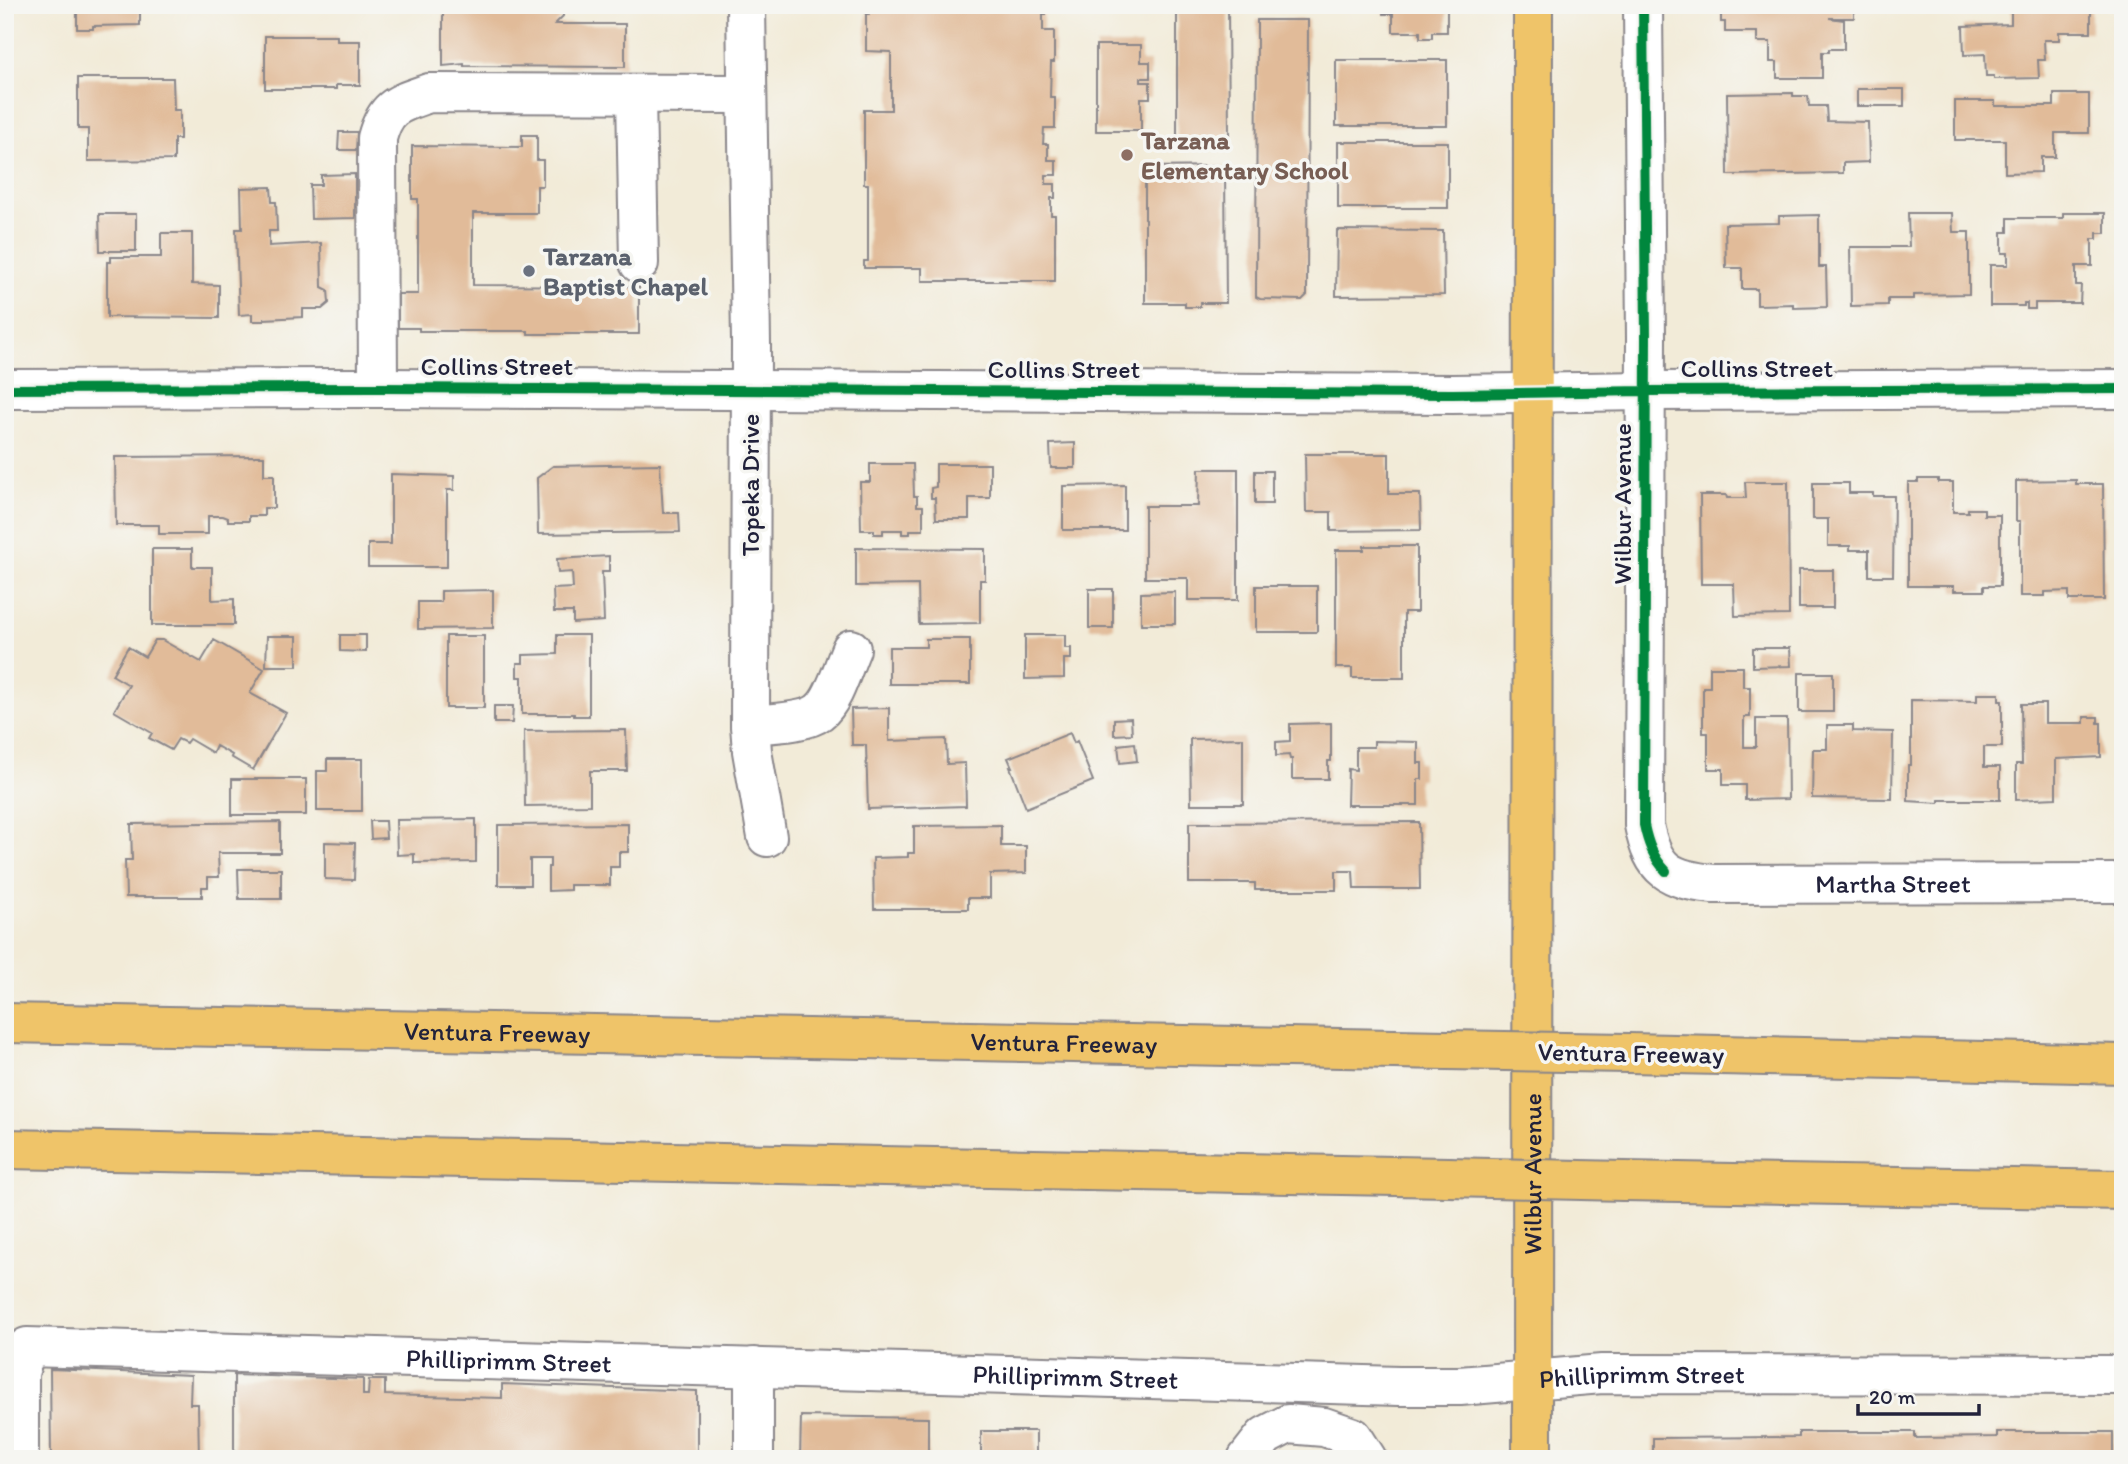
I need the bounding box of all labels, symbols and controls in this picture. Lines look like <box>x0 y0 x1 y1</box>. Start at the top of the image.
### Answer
place label: Tarzana Elementary School <box>1140 124 1349 186</box>
marker: Tarzana Elementary School <box>1119 147 1135 163</box>
place label: Tarzana Baptist Chapel <box>542 240 708 302</box>
marker: Tarzana Baptist Chapel <box>521 263 537 279</box>
street label: Collins Street <box>421 350 574 382</box>
street label: Collins Street <box>1681 352 1834 384</box>
street label: Collins Street <box>988 353 1141 385</box>
street label: Topeka Drive <box>734 414 766 556</box>
street label: Wilbur Avenue <box>1606 423 1638 585</box>
street label: Martha Street <box>1815 867 1971 900</box>
street label: Ventura Freeway <box>403 1014 591 1050</box>
street label: Ventura Freeway <box>970 1025 1157 1061</box>
street label: Ventura Freeway <box>1537 1035 1725 1071</box>
street label: Wilbur Avenue <box>1516 1093 1548 1255</box>
street label: Philliprimm Street <box>405 1342 612 1380</box>
street label: Philliprimm Street <box>972 1358 1179 1396</box>
street label: Philliprimm Street <box>1538 1358 1745 1395</box>
scale bar <box>1858 1373 1979 1417</box>
text: 20 m <box>1869 1384 1916 1409</box>

